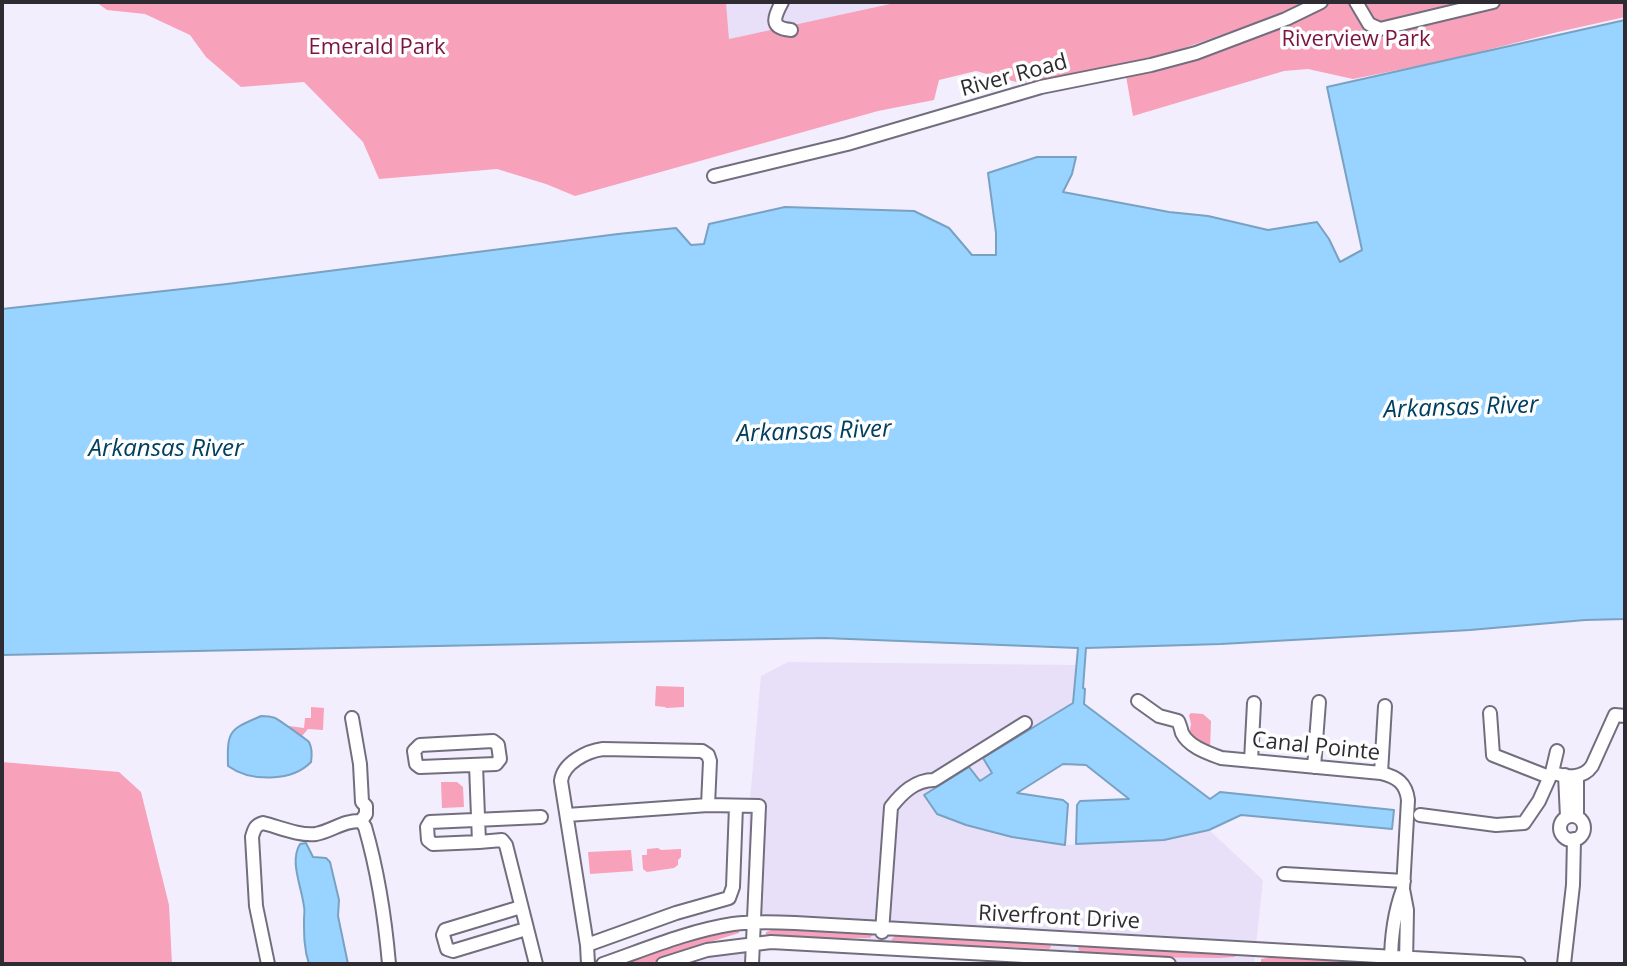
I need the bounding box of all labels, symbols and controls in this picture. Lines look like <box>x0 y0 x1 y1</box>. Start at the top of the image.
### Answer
park label: Riverview Park <box>1281 27 1431 53</box>
park label: Emerald Park <box>309 35 445 61</box>
street label: River Road <box>958 49 1070 103</box>
water label: Arkansas River <box>1383 391 1539 425</box>
water label: Arkansas River <box>736 415 892 449</box>
water label: Arkansas River <box>89 435 243 463</box>
street label: Canal Pointe <box>1251 727 1381 767</box>
street label: Riverfront Drive <box>977 901 1141 935</box>

